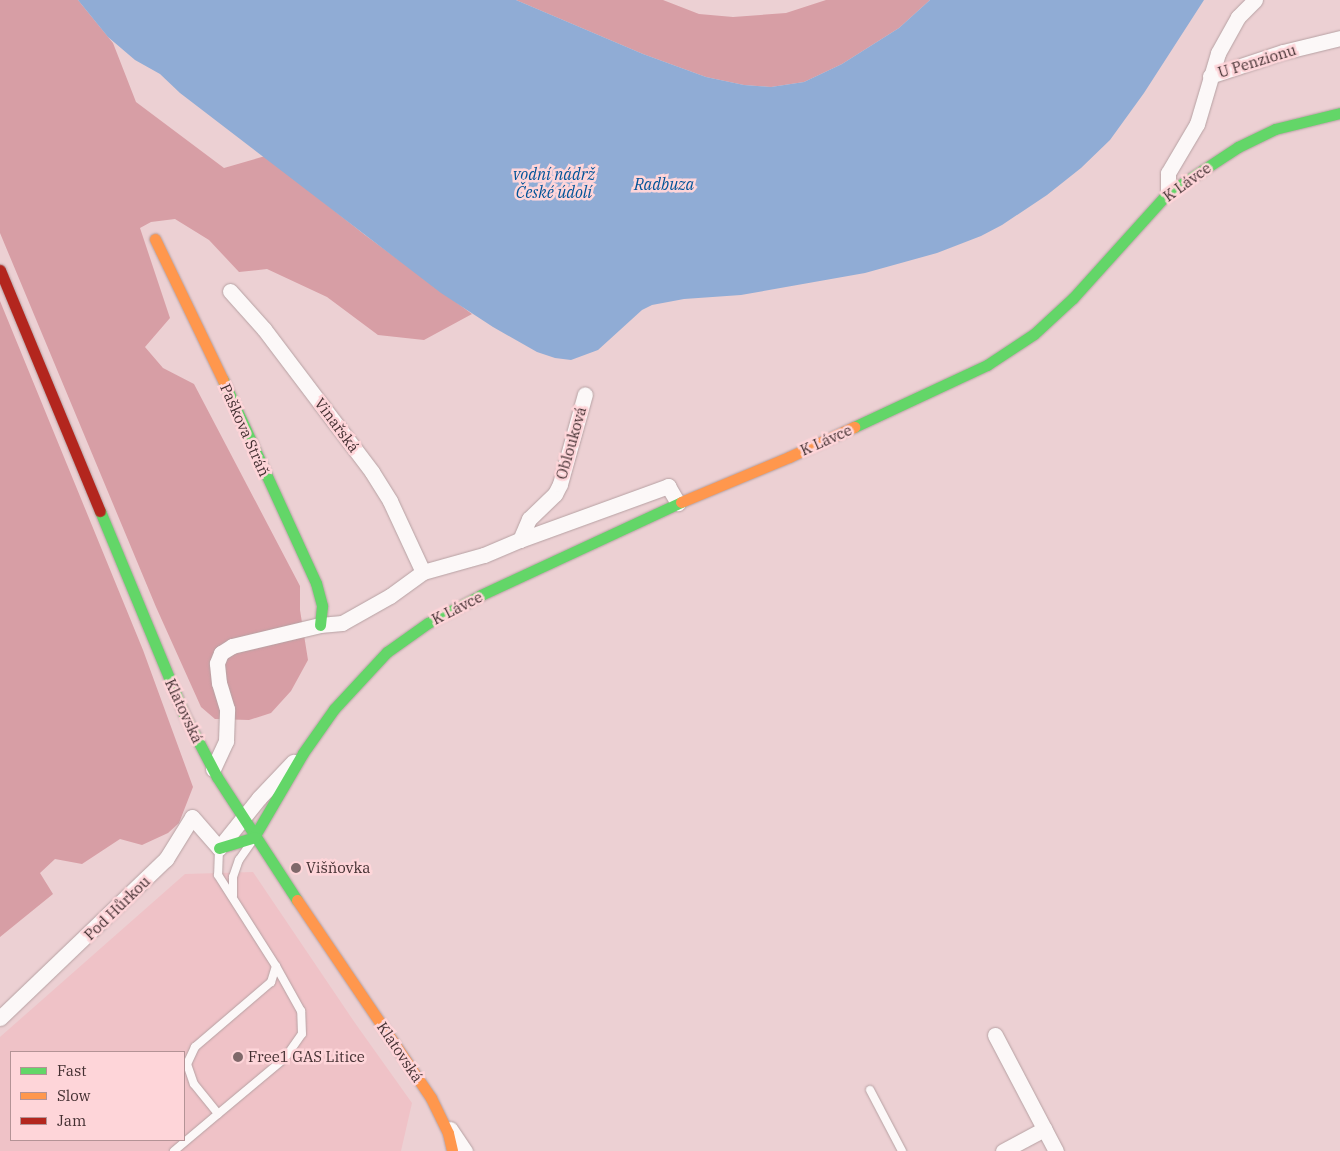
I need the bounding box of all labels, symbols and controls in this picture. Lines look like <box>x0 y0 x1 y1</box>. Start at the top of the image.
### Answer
street label: U Penzionu <box>1216 41 1298 81</box>
street label: K Lávce <box>1160 159 1214 205</box>
water label: vodní nádrž České údolí <box>513 164 595 202</box>
water label: Radbuza <box>634 174 694 194</box>
street label: Paškova Stráň <box>217 381 273 479</box>
street label: Vinařská <box>311 394 363 456</box>
street label: Oblouková <box>552 405 590 481</box>
street label: K Lávce <box>797 421 855 459</box>
street label: K Lávce <box>429 588 485 628</box>
street label: Klatovská <box>161 676 207 746</box>
place label: Višňovka <box>306 859 371 877</box>
marker: Višňovka <box>290 862 302 874</box>
street label: Pod Hůrkou <box>80 872 154 944</box>
street label: Klatovská <box>373 1018 427 1086</box>
place label: Free1 GAS Litice <box>248 1048 365 1066</box>
legend <box>10 1051 185 1141</box>
marker: Free1 GAS Litice <box>232 1051 244 1063</box>
text: Fast <box>57 1061 87 1080</box>
text: Slow <box>57 1086 90 1105</box>
text: Jam <box>57 1111 86 1130</box>

